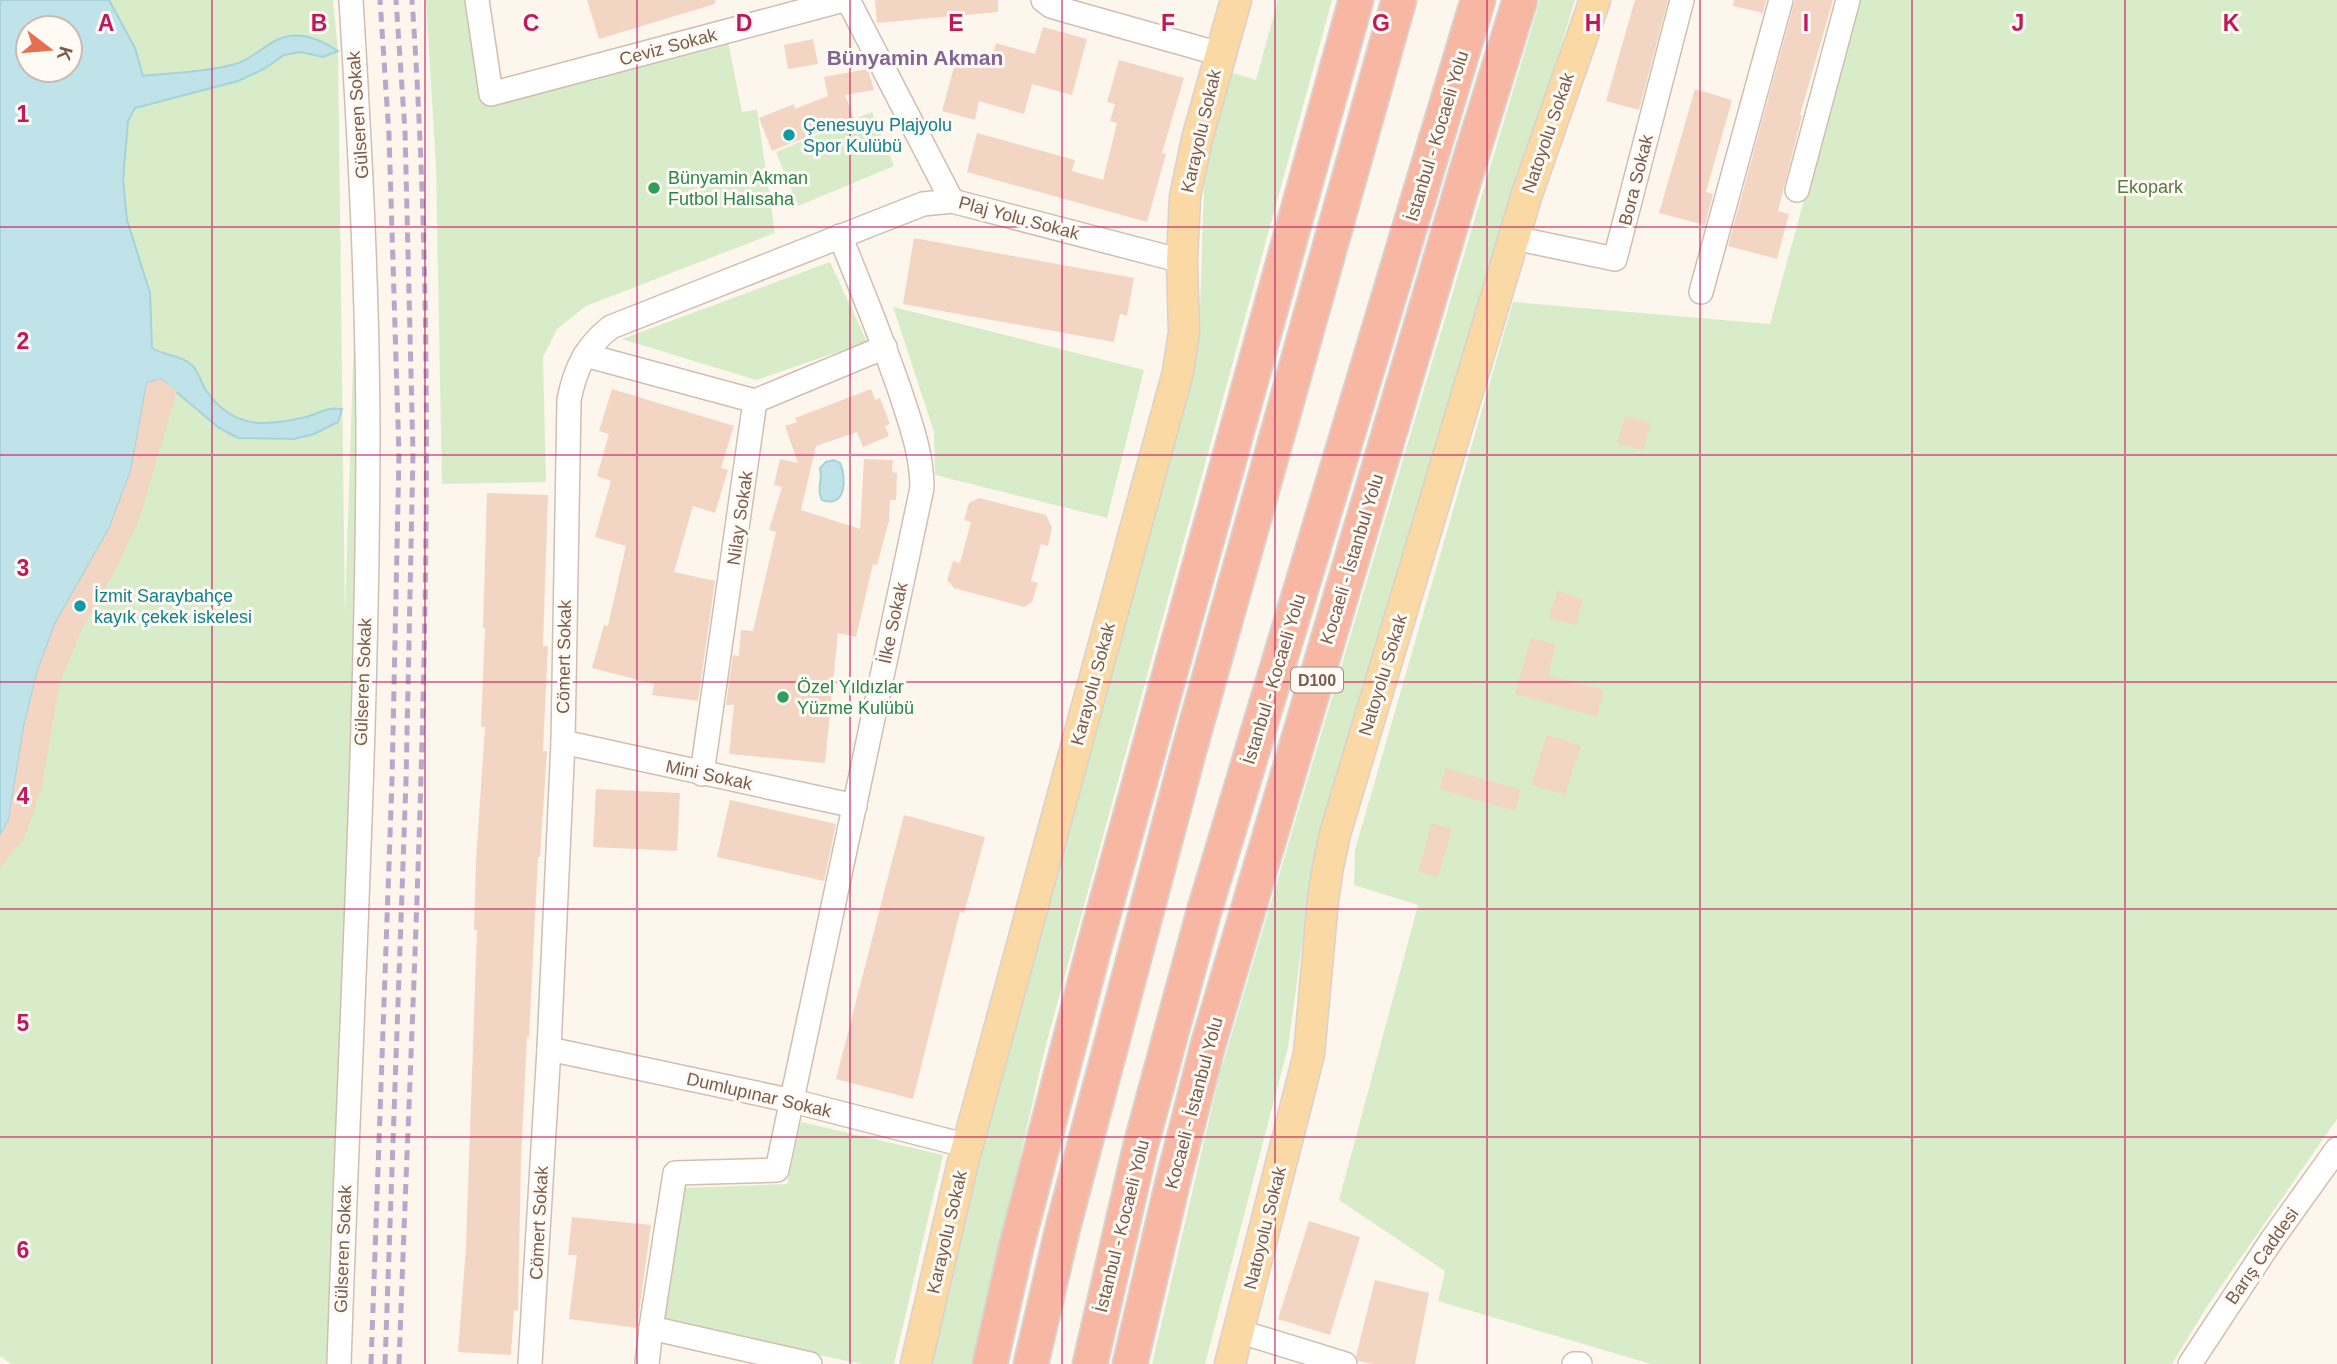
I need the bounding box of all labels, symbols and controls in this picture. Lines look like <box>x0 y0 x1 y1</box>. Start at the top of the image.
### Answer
text: A <box>98 10 114 36</box>
text: B <box>311 10 327 36</box>
text: C <box>523 10 539 36</box>
text: D <box>736 10 752 36</box>
text: E <box>948 10 964 36</box>
text: F <box>1161 10 1175 36</box>
text: G <box>1372 10 1390 36</box>
text: H <box>1585 10 1601 36</box>
text: I <box>1803 10 1809 36</box>
text: J <box>2012 10 2024 36</box>
text: K <box>2223 10 2240 36</box>
north arrow <box>14 14 84 84</box>
street label: Ceviz Sokak <box>617 24 720 70</box>
text: K <box>53 44 77 63</box>
district label: Bünyamin Akman <box>827 46 1003 69</box>
street label: İstanbul - Kocaeli Yolu <box>1402 48 1472 224</box>
street label: Gülseren Sokak <box>343 49 372 180</box>
street label: Karayolu Sokak <box>1177 66 1225 195</box>
street label: Natoyolu Sokak <box>1518 69 1578 196</box>
text: 1 <box>17 101 30 127</box>
place label: Çenesuyu Plajyolu Spor Kulübü <box>803 115 952 156</box>
marker: Çenesuyu Plajyolu Spor Kulübü <box>781 127 797 143</box>
street label: Bora Sokak <box>1615 131 1657 228</box>
place label: Bünyamin Akman Futbol Halısaha <box>668 168 808 209</box>
park label: Ekopark <box>2117 177 2184 197</box>
marker: Bünyamin Akman Futbol Halısaha <box>646 180 662 196</box>
street label: Plaj Yolu Sokak <box>956 192 1082 244</box>
text: 2 <box>17 328 29 354</box>
street label: Nilay Sokak <box>723 469 757 566</box>
street label: Kocaeli - İstanbul Yolu <box>1317 471 1387 647</box>
text: 3 <box>17 555 29 581</box>
street label: İlke Sokak <box>875 579 912 666</box>
place label: İzmit Saraybahçe kayık çekek iskelesi <box>94 586 252 627</box>
street label: İstanbul - Kocaeli Yolu <box>1239 591 1309 767</box>
marker: İzmit Saraybahçe kayık çekek iskelesi <box>72 598 88 614</box>
street label: Cömert Sokak <box>553 599 575 714</box>
street label: Natoyolu Sokak <box>1355 611 1411 738</box>
street label: Gülseren Sokak <box>351 617 375 746</box>
street label: Karayolu Sokak <box>1067 620 1119 747</box>
road number: D100 <box>1291 667 1343 692</box>
place label: Özel Yıldızlar Yüzme Kulübü <box>797 677 914 718</box>
marker: Özel Yıldızlar Yüzme Kulübü <box>775 689 791 705</box>
street label: Mini Sokak <box>664 756 755 794</box>
text: 4 <box>17 783 30 809</box>
text: 5 <box>17 1010 30 1036</box>
street label: Kocaeli - İstanbul Yolu <box>1161 1015 1227 1191</box>
street label: Dumlupınar Sokak <box>685 1069 834 1122</box>
street label: İstanbul - Kocaeli Yolu <box>1091 1138 1153 1314</box>
street label: Natoyolu Sokak <box>1240 1163 1290 1292</box>
street label: Cömert Sokak <box>526 1165 552 1280</box>
street label: Karayolu Sokak <box>923 1167 971 1296</box>
street label: Gülseren Sokak <box>331 1184 355 1313</box>
street label: Barış Caddesi <box>2221 1204 2303 1308</box>
text: 6 <box>17 1237 29 1263</box>

